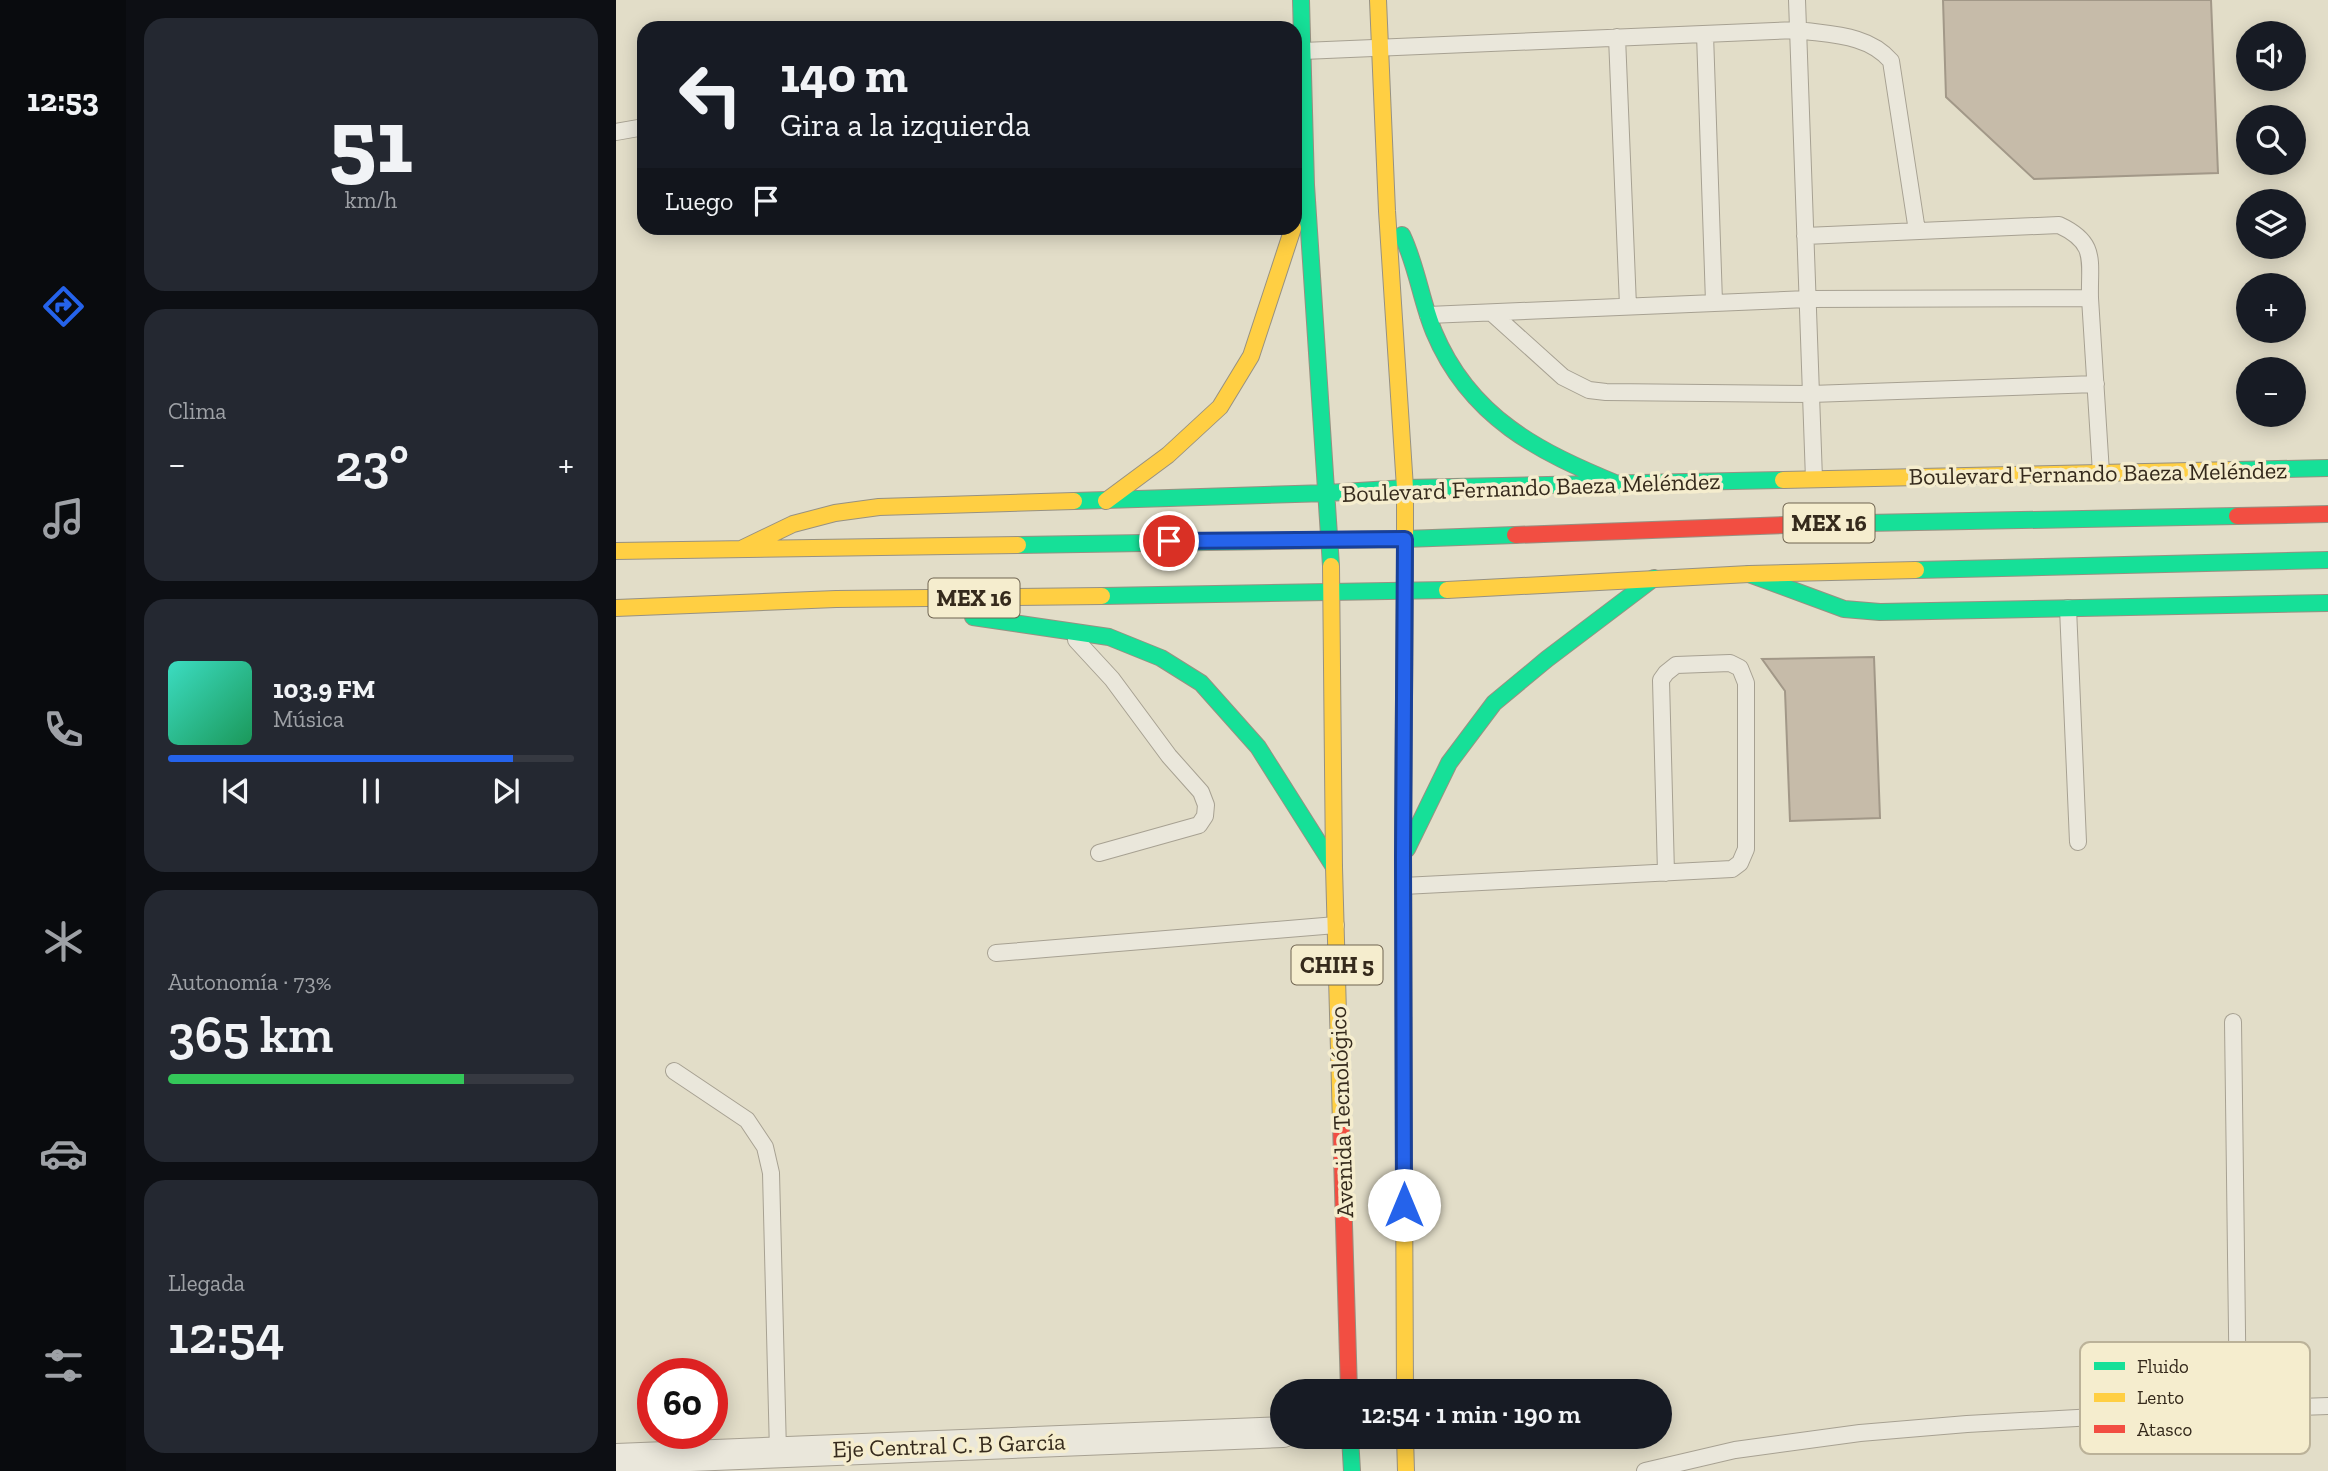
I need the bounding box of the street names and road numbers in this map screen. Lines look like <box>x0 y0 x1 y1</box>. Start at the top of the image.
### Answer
street label: Boulevard Fernando Baeza Meléndez <box>1908 455 2288 491</box>
street label: Boulevard Fernando Baeza Meléndez <box>1341 466 1721 508</box>
road number: MEX 16 <box>1784 503 1874 542</box>
road number: MEX 16 <box>928 578 1020 618</box>
road number: CHIH 5 <box>1292 946 1382 984</box>
street label: Avenida Tecnológico <box>1323 1006 1359 1218</box>
street label: Eje Central C. B García <box>832 1426 1067 1464</box>

